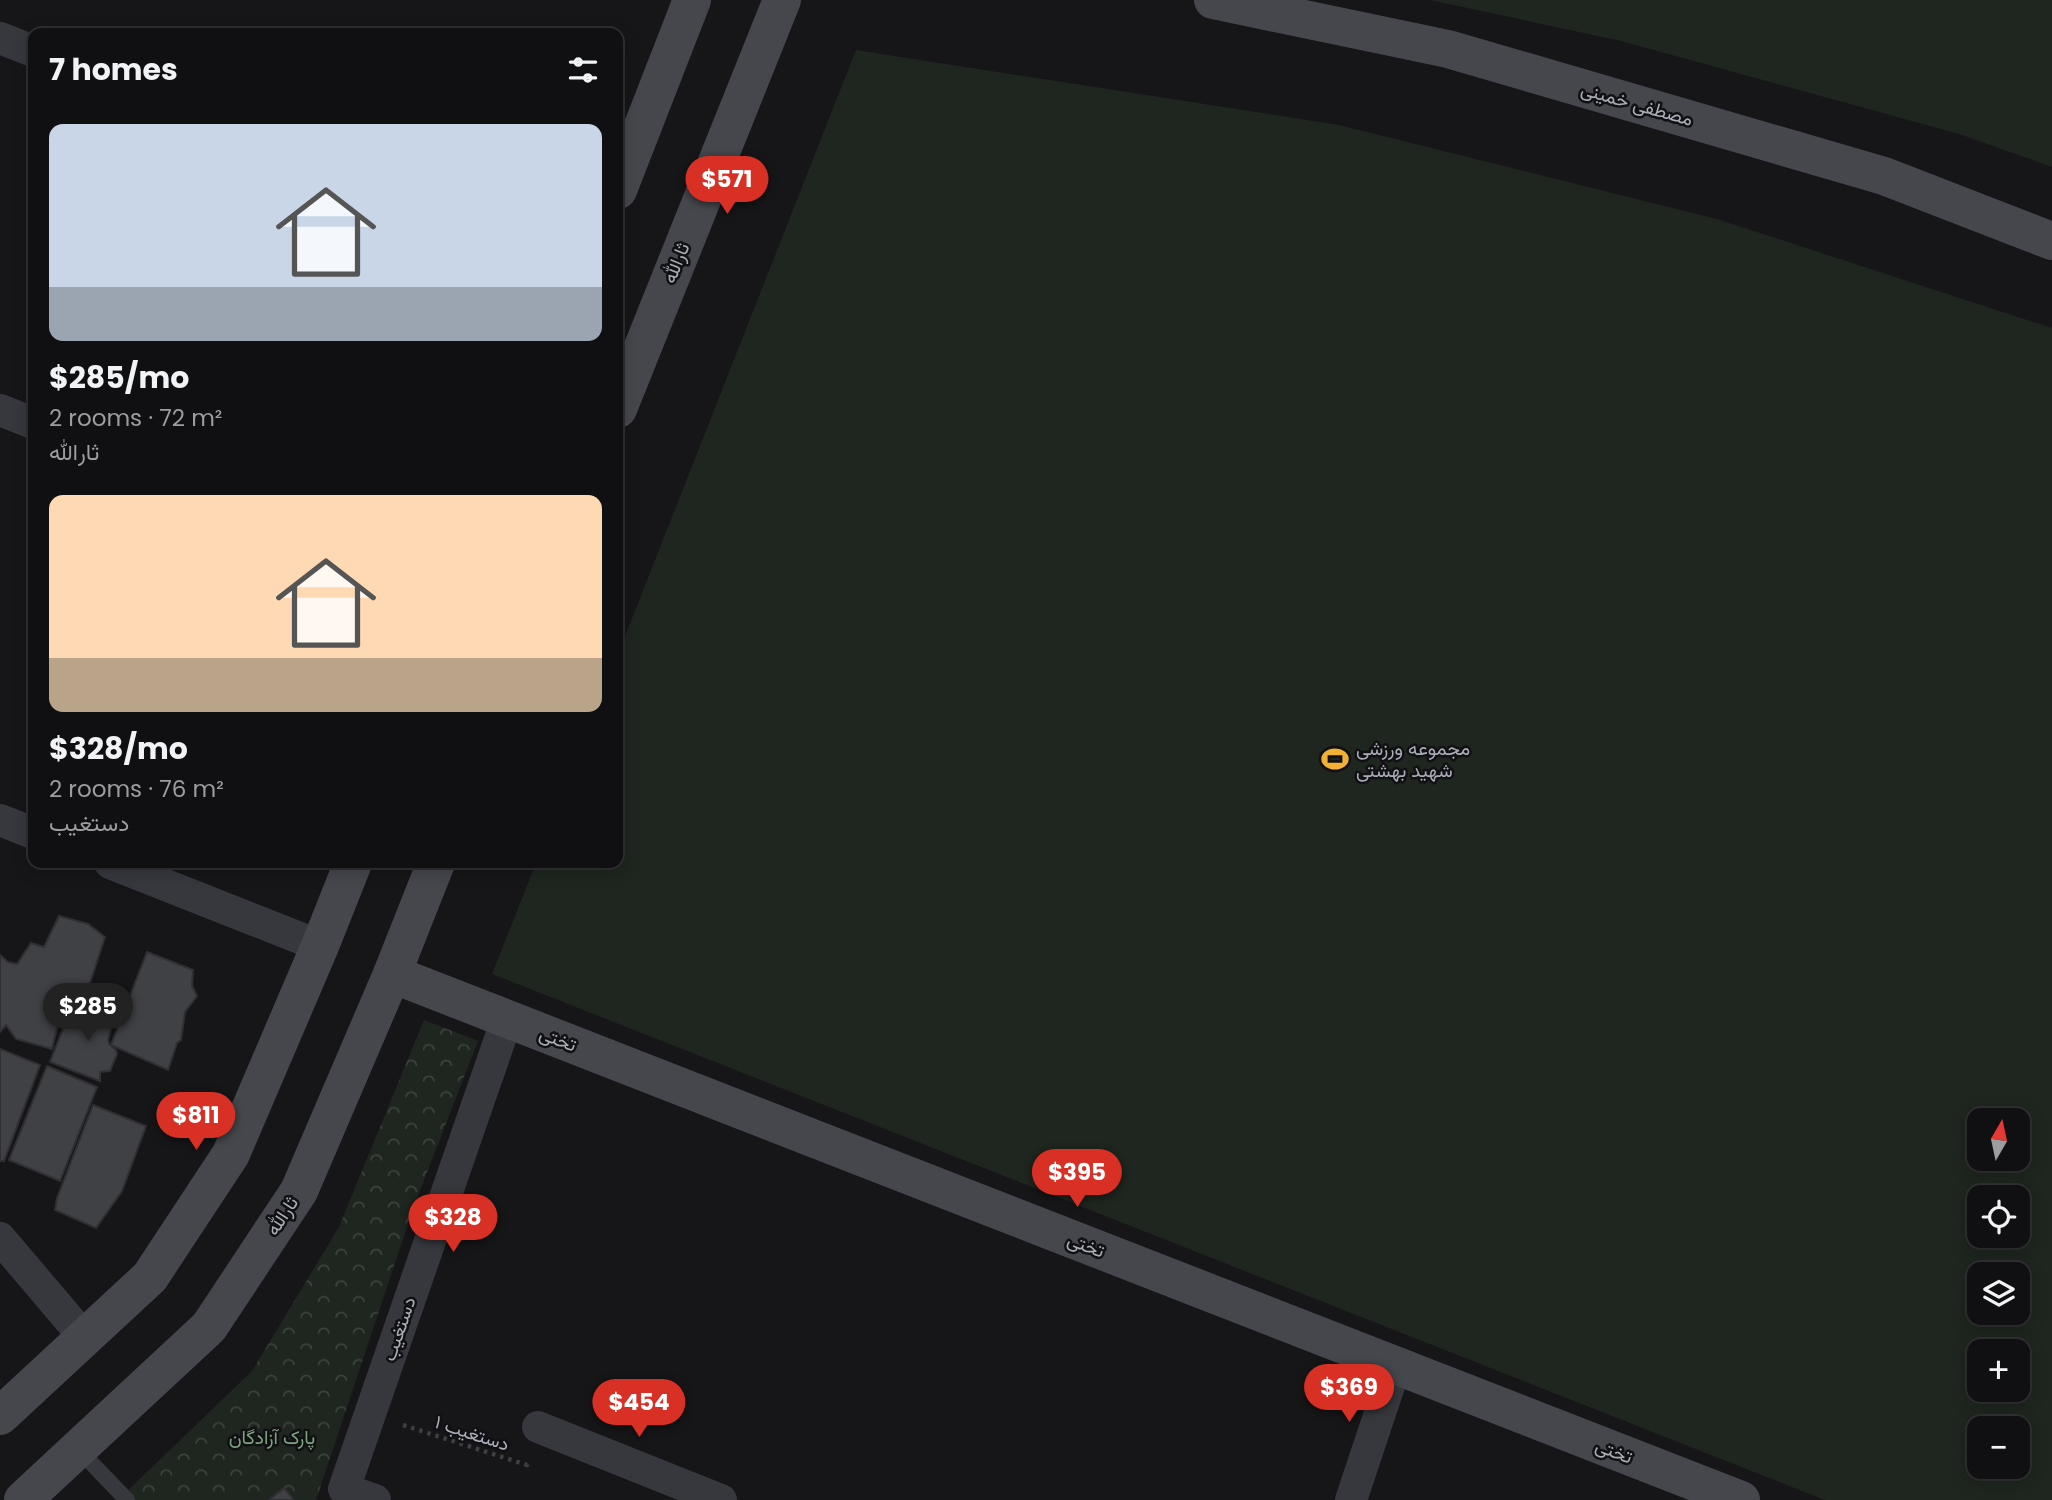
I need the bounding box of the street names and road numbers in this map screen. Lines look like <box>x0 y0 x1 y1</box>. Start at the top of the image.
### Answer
street label: مصطفی خمینی <box>1578 75 1696 133</box>
street label: ثارالله <box>656 239 696 287</box>
street label: تختی <box>535 1020 581 1058</box>
street label: ثارالله <box>259 1191 305 1241</box>
street label: تختی <box>1063 1226 1109 1264</box>
street label: دستغیب <box>375 1293 423 1365</box>
street label: دستغیب ۱ <box>431 1408 513 1458</box>
street label: تختی <box>1591 1432 1637 1470</box>

